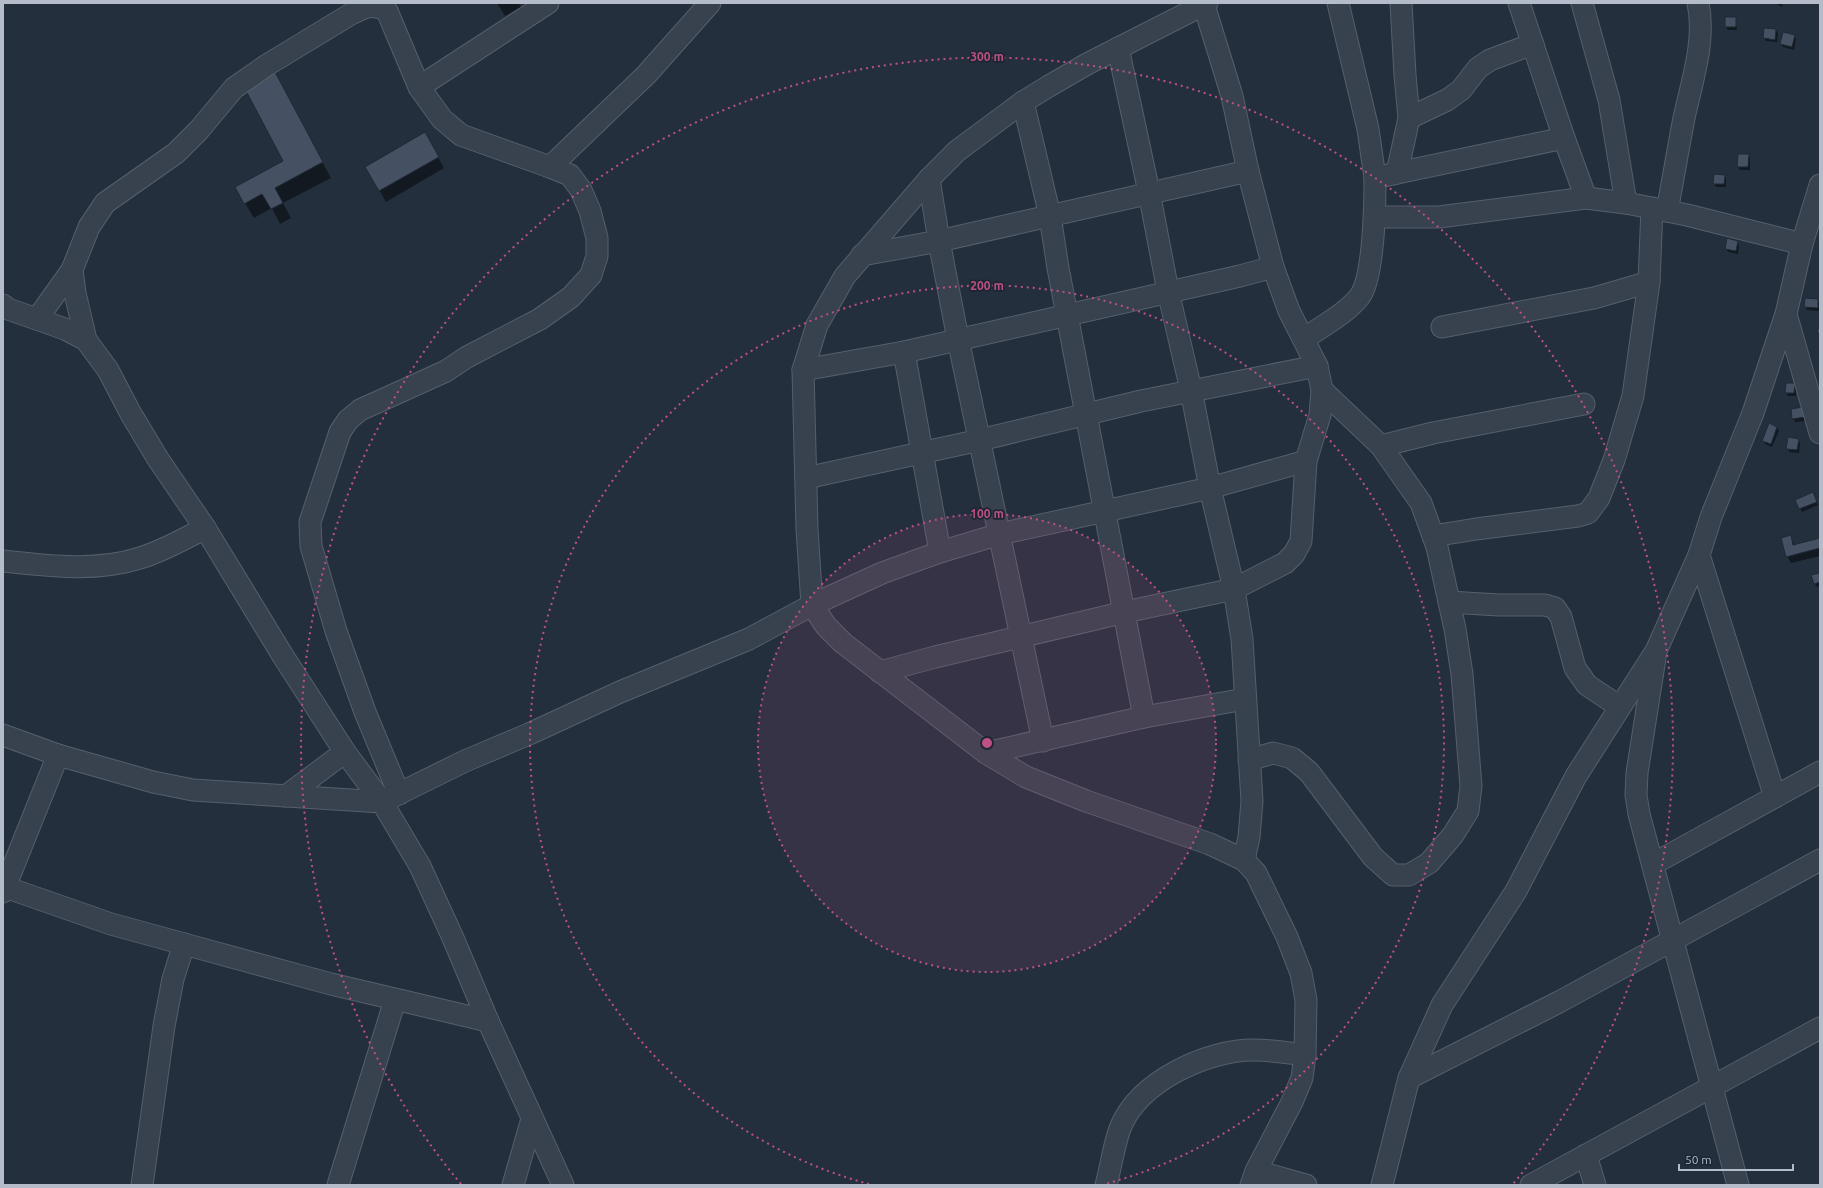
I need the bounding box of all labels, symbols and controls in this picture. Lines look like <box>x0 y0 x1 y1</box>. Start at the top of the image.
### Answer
text: 300 m <box>970 50 1004 63</box>
text: 200 m <box>970 279 1004 292</box>
text: 100 m <box>970 507 1004 520</box>
centre of rings <box>980 736 994 750</box>
scale bar <box>1679 1146 1793 1172</box>
text: 50 m <box>1685 1153 1712 1166</box>

